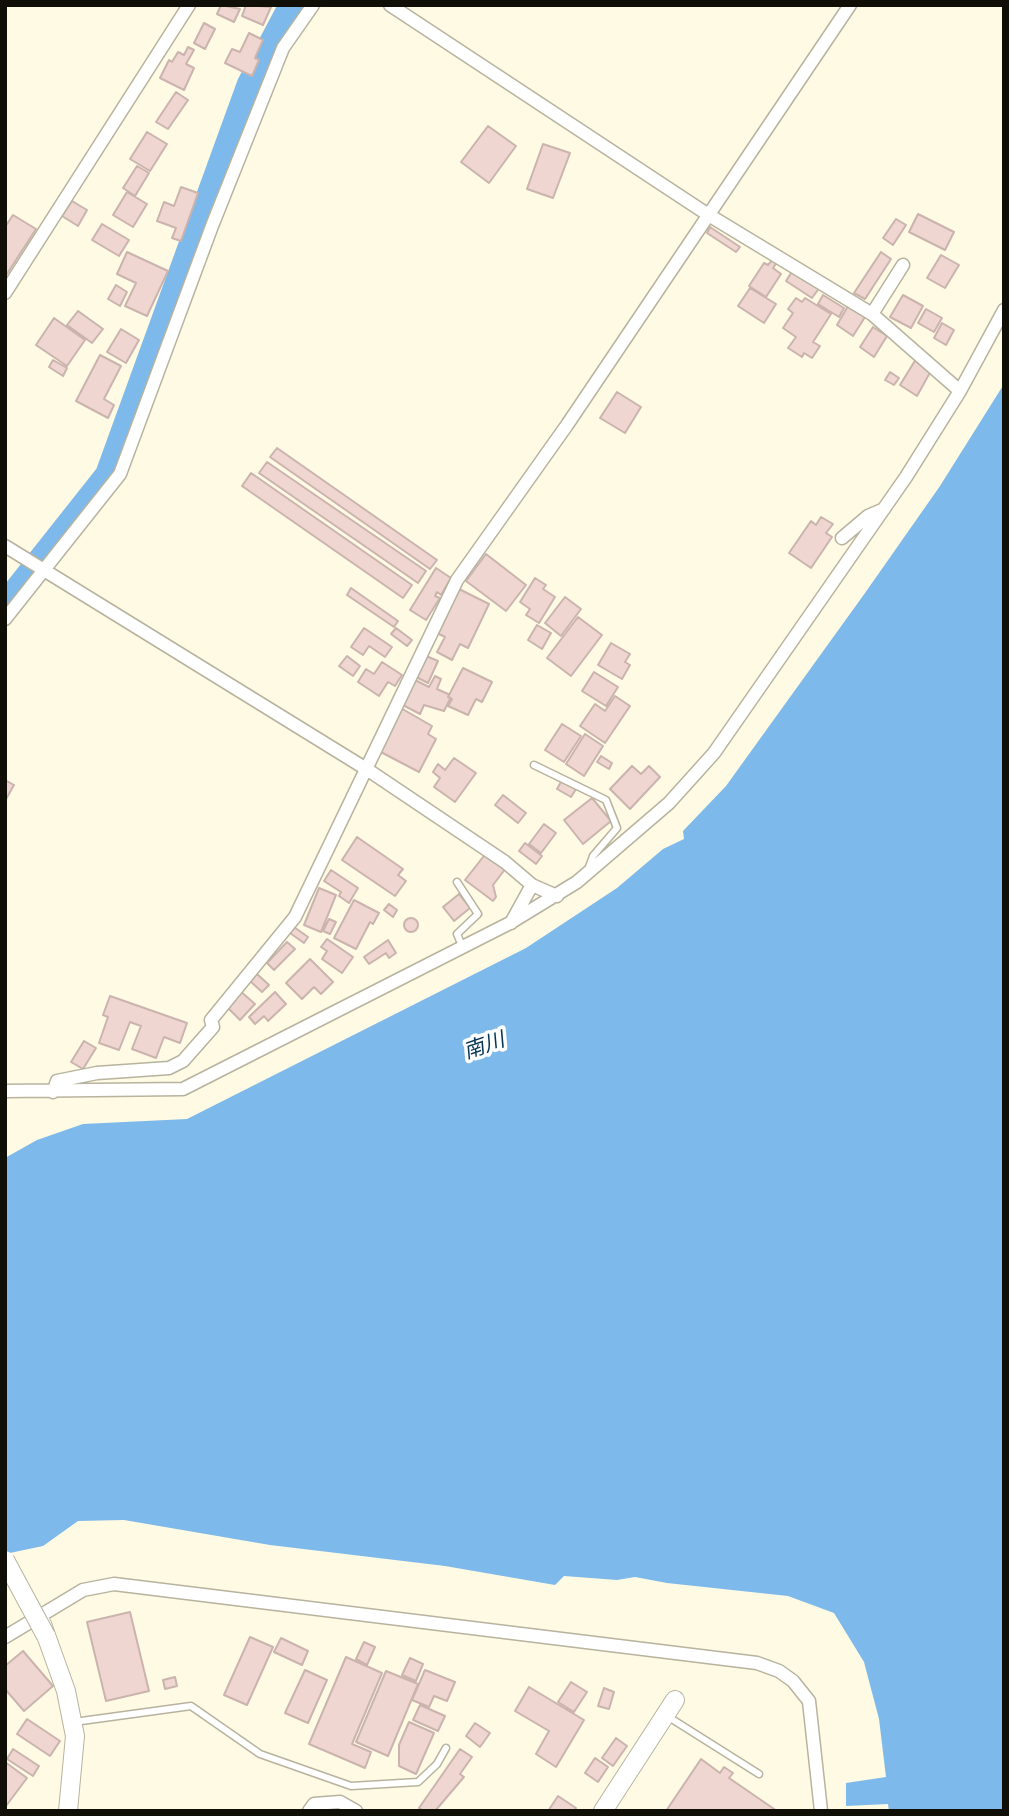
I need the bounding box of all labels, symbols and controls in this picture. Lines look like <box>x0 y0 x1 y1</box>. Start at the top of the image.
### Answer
water label: 南川 <box>460 1027 508 1065</box>

